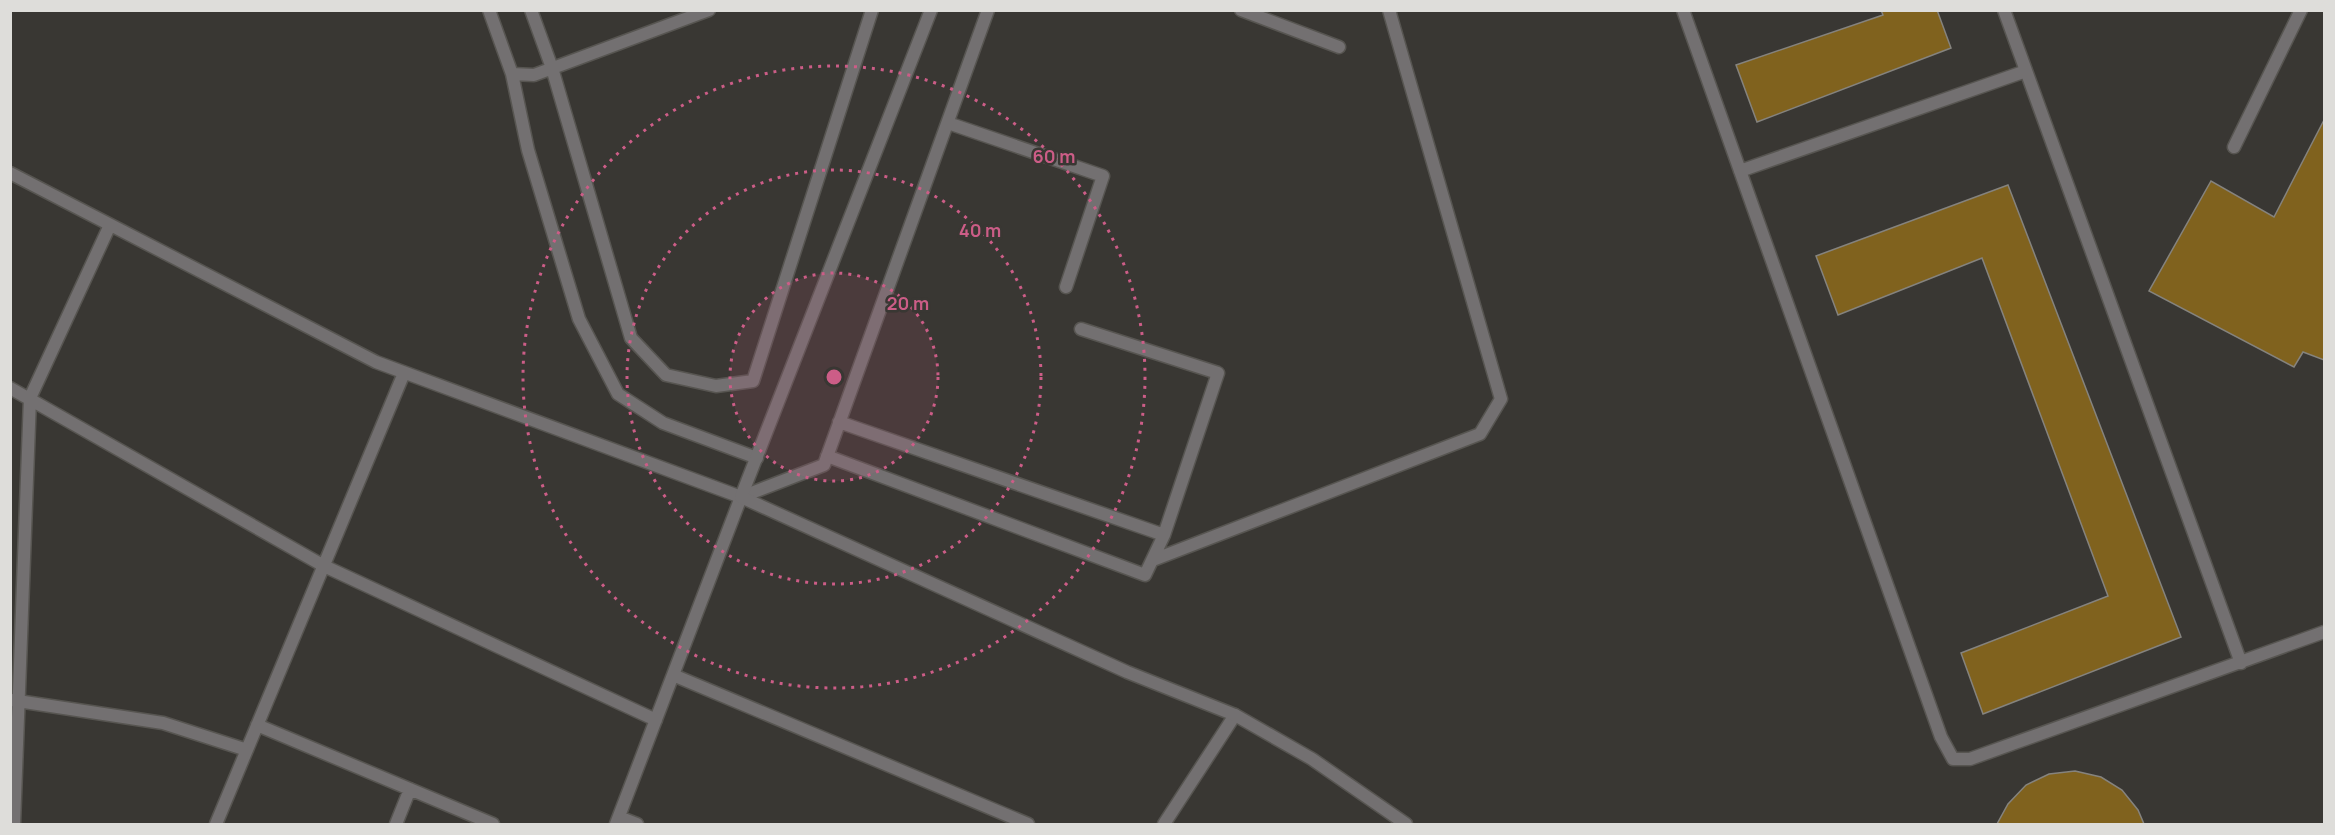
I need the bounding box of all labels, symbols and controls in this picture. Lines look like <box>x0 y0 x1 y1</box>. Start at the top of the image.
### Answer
text: 60 m <box>1033 144 1075 168</box>
text: 40 m <box>959 218 1001 242</box>
text: 20 m <box>887 291 929 315</box>
centre of rings <box>824 367 844 387</box>

